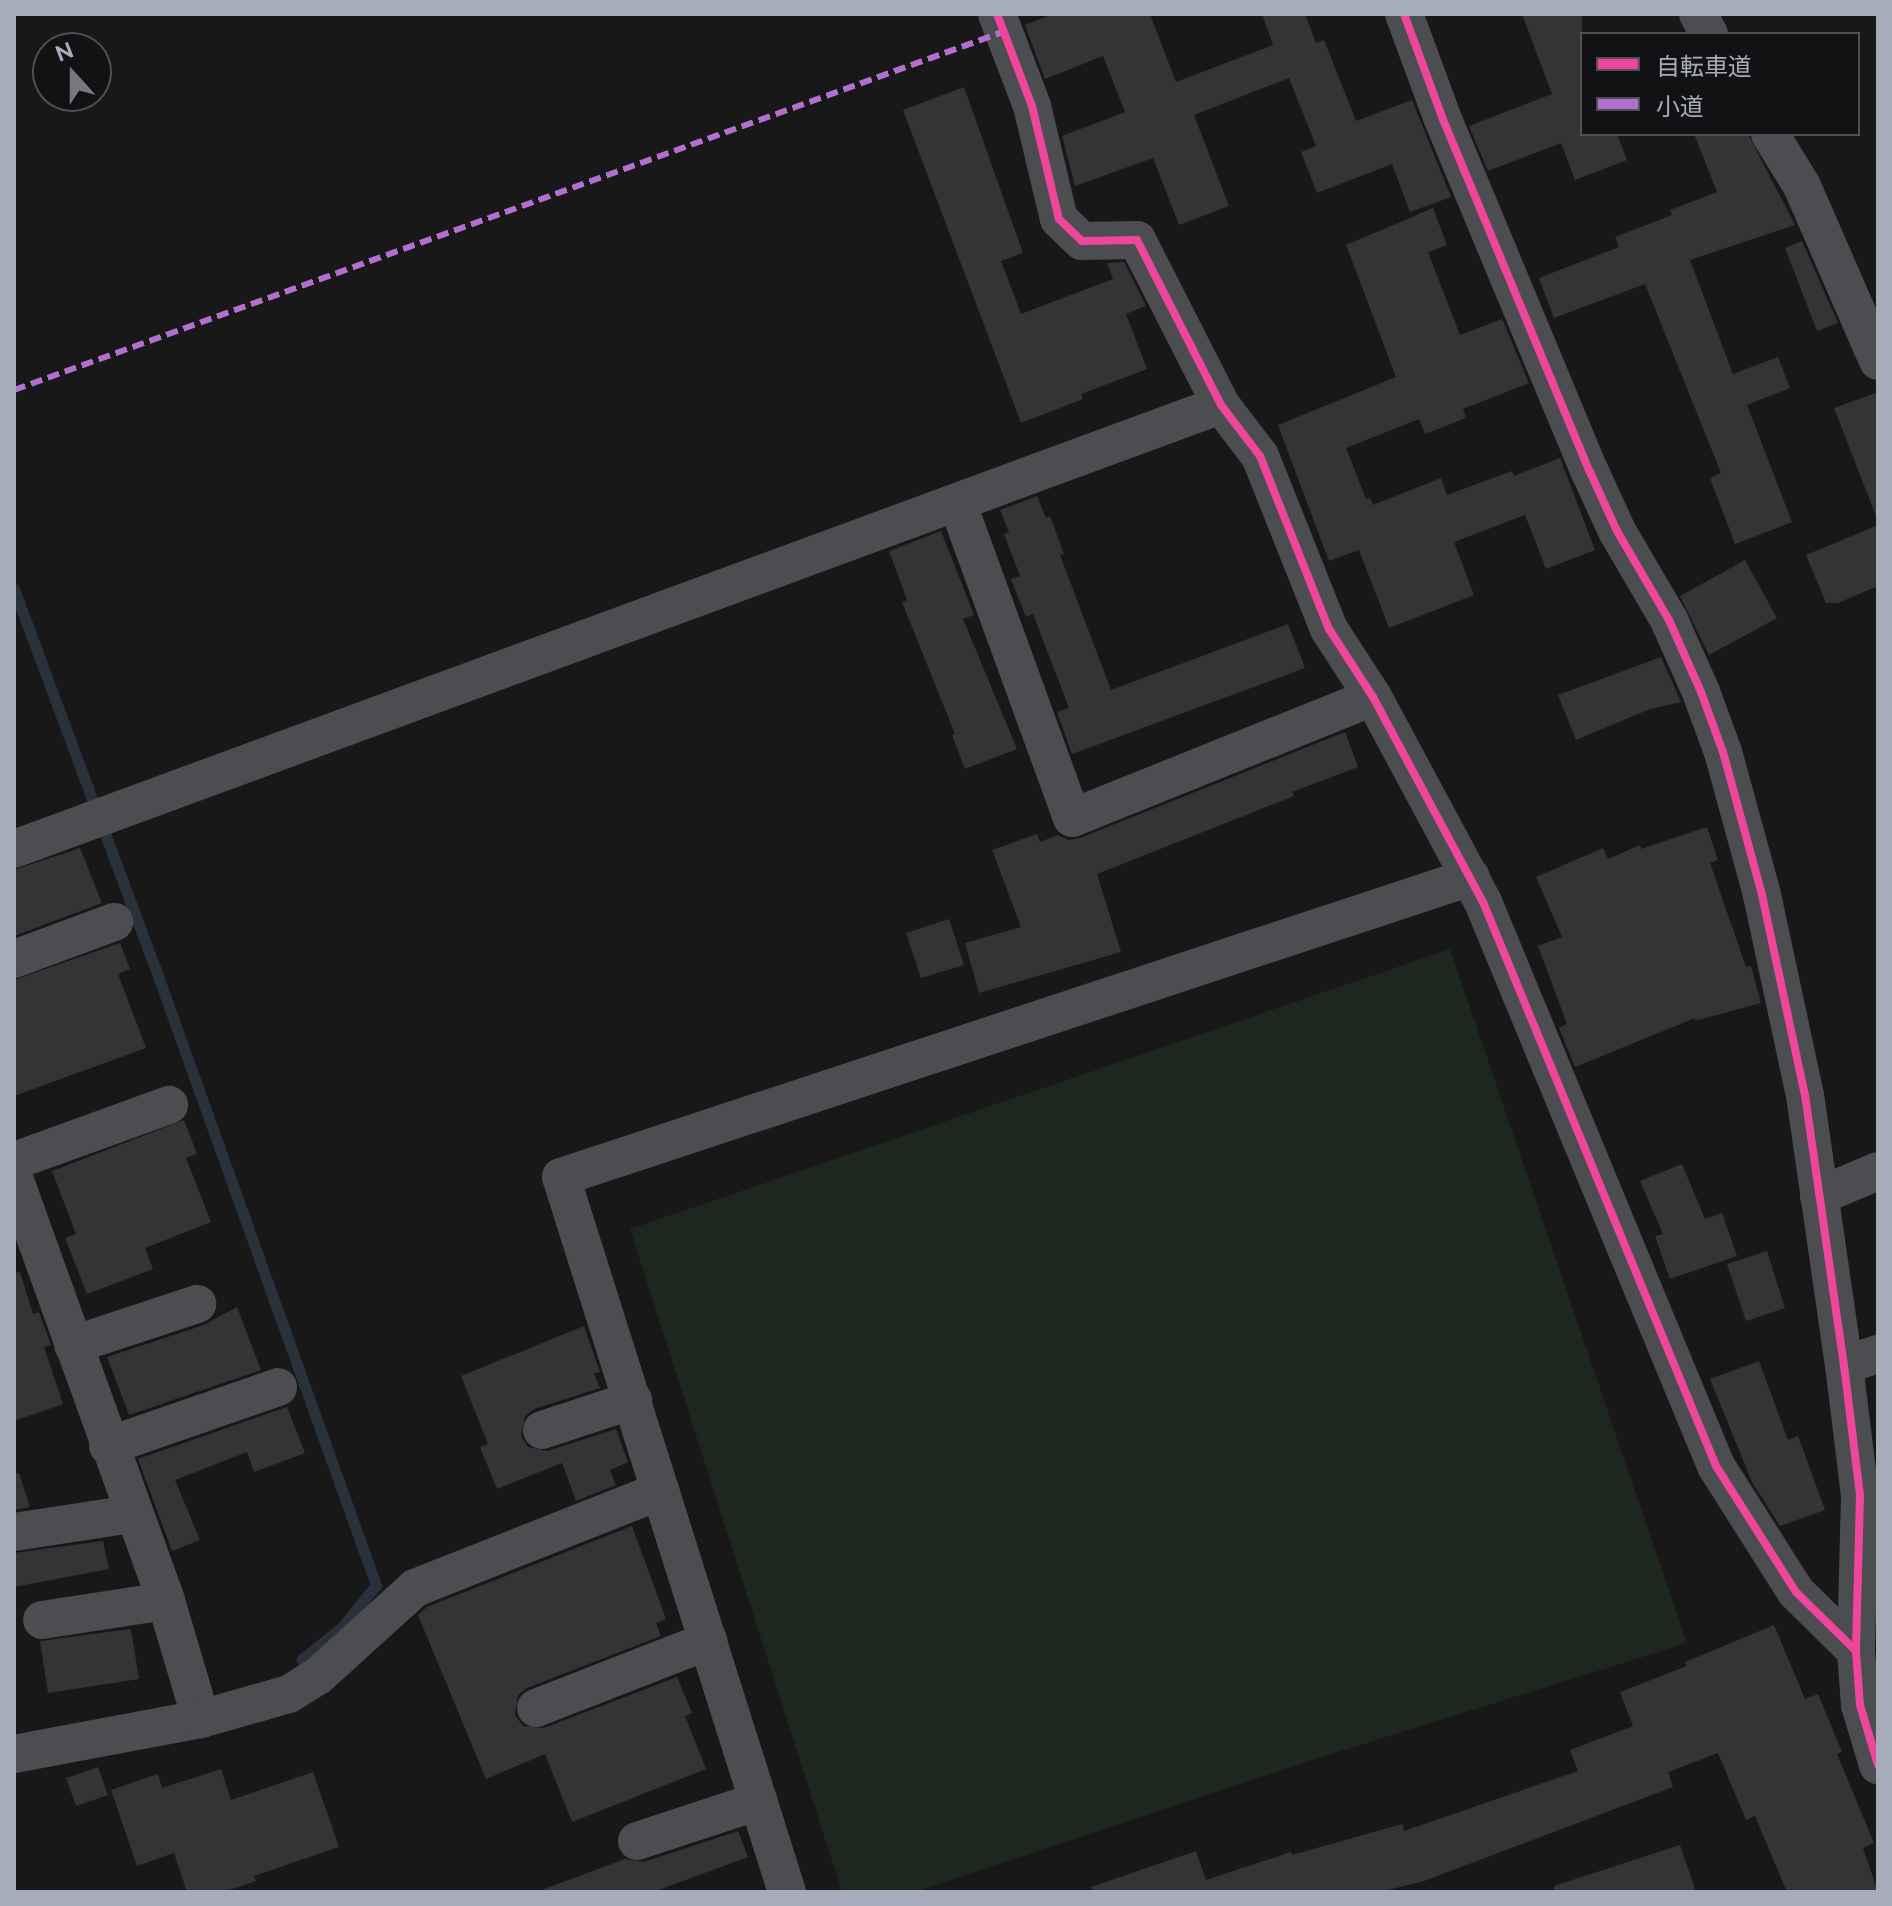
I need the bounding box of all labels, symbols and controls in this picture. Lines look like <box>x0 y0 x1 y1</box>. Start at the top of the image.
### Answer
north arrow <box>32 32 112 112</box>
legend <box>1580 32 1860 136</box>
text: N <box>52 36 77 67</box>
text: 自転車道 <box>1656 52 1752 81</box>
text: 小道 <box>1656 92 1704 121</box>

